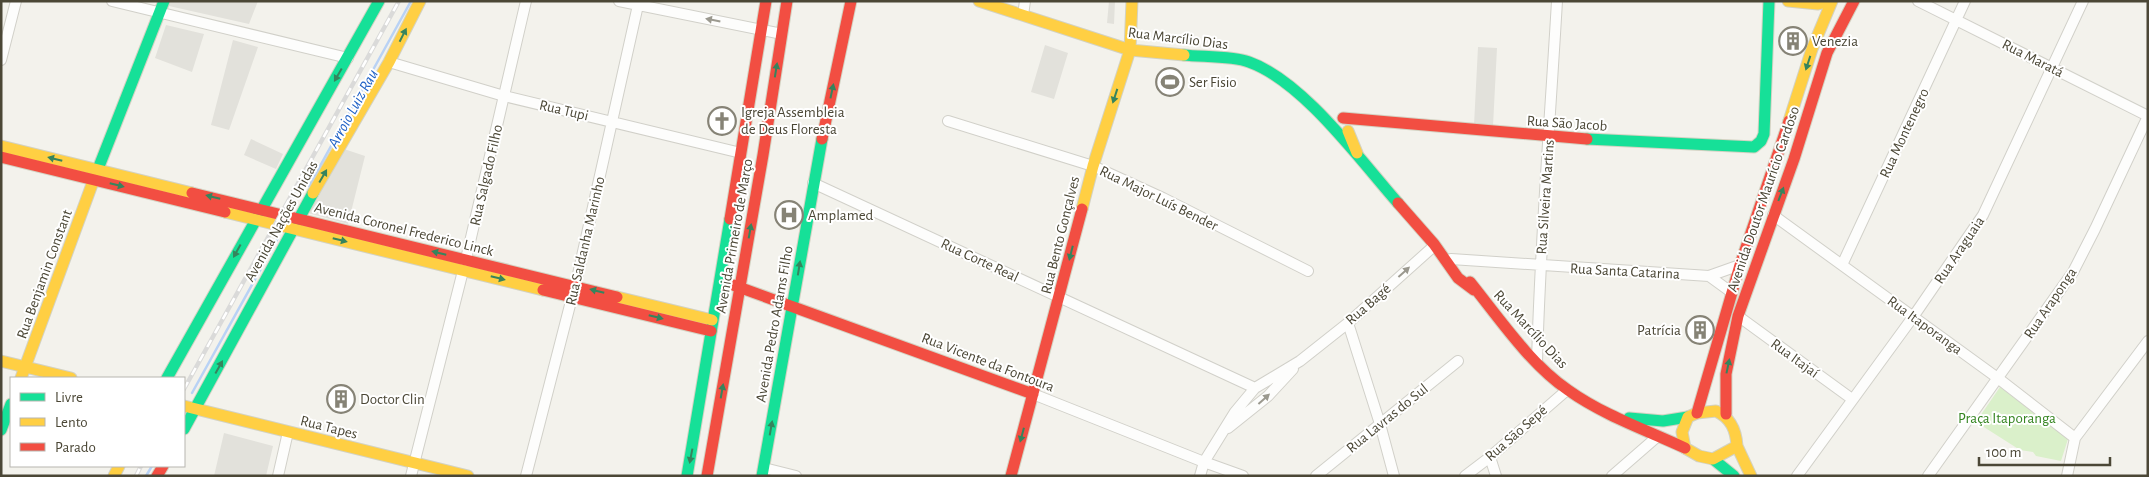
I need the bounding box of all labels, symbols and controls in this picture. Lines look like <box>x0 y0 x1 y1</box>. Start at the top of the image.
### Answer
one-way arrow <box>705 16 720 24</box>
street label: Rua Marcílio Dias <box>1127 25 1229 52</box>
building icon: Venezia <box>1778 26 1808 56</box>
one-way arrow <box>399 27 407 42</box>
place label: Venezia <box>1812 34 1858 49</box>
street label: Rua Maratá <box>2000 37 2066 80</box>
one-way arrow <box>1804 55 1811 70</box>
one-way arrow <box>772 62 780 78</box>
water label: Arroio Luiz Rau <box>324 67 381 151</box>
sports icon: Ser Fisio <box>1155 67 1185 97</box>
one-way arrow <box>334 68 343 81</box>
place label: Ser Fisio <box>1189 75 1237 90</box>
one-way arrow <box>828 83 836 98</box>
street label: Rua Montenegro <box>1877 86 1932 180</box>
one-way arrow <box>1110 89 1118 104</box>
street label: Rua Tupi <box>538 98 590 123</box>
street label: Avenida Doutor Maurício Cardoso <box>1725 104 1802 294</box>
place label: Igreja Assembleia de Deus Floresta <box>741 105 845 137</box>
church icon: Igreja Assembleia de Deus Floresta <box>707 106 737 136</box>
street label: Rua São Jacob <box>1526 113 1608 134</box>
street label: Rua Salgado Filho <box>468 123 505 227</box>
street label: Rua Silveira Martins <box>1534 139 1557 255</box>
one-way arrow <box>48 155 63 163</box>
street label: Avenida Nações Unidas <box>242 158 321 284</box>
street label: Avenida Primeiro de Março <box>713 158 755 315</box>
street label: Rua Major Luís Bender <box>1097 163 1221 234</box>
one-way arrow <box>319 170 328 183</box>
street label: Rua Saldanha Marinho <box>563 175 608 307</box>
street label: Rua Bento Gonçalves <box>1039 175 1082 295</box>
one-way arrow <box>109 181 124 189</box>
one-way arrow <box>1777 186 1785 201</box>
one-way arrow <box>206 192 221 200</box>
street label: Avenida Coronel Frederico Linck <box>313 200 495 259</box>
hospital icon: Amplamed <box>774 200 804 230</box>
street label: Rua Benjamin Constant <box>14 207 75 341</box>
place label: Amplamed <box>808 208 874 223</box>
street label: Rua Araguaia <box>1931 214 1987 287</box>
one-way arrow <box>746 222 754 238</box>
one-way arrow <box>333 236 348 244</box>
street label: Rua Corte Real <box>939 236 1021 285</box>
one-way arrow <box>233 244 242 258</box>
street label: Avenida Pedro Adams Filho <box>753 245 796 403</box>
one-way arrow <box>1067 245 1075 260</box>
one-way arrow <box>432 249 447 257</box>
one-way arrow <box>795 259 803 275</box>
street label: Rua Santa Catarina <box>1570 261 1680 282</box>
street label: Rua Araponga <box>2021 265 2080 341</box>
one-way arrow <box>1398 267 1411 278</box>
one-way arrow <box>490 274 505 282</box>
street label: Rua Bagé <box>1343 281 1394 328</box>
one-way arrow <box>590 287 605 295</box>
street label: Rua Marcílio Dias <box>1491 287 1570 371</box>
street label: Rua Itaporanga <box>1884 293 1965 358</box>
one-way arrow <box>648 314 663 322</box>
building icon: Patrícia <box>1685 315 1715 345</box>
place label: Patrícia <box>1637 323 1681 338</box>
street label: Rua Vicente da Fontoura <box>919 330 1056 395</box>
street label: Rua Itajaí <box>1768 336 1822 381</box>
one-way arrow <box>1724 357 1732 373</box>
one-way arrow <box>215 359 223 374</box>
legend <box>10 377 185 467</box>
street label: Rua Lavras do Sul <box>1344 381 1431 456</box>
one-way arrow <box>718 383 726 399</box>
building icon: Doctor Clin <box>326 384 356 414</box>
text: Livre <box>55 390 83 405</box>
place label: Doctor Clin <box>360 392 425 407</box>
one-way arrow <box>1257 394 1270 405</box>
street label: Rua São Sepé <box>1482 402 1550 464</box>
park label: Praça Itaporanga <box>1958 411 2056 426</box>
street label: Rua Tapes <box>299 413 359 442</box>
text: Lento <box>55 415 88 430</box>
one-way arrow <box>767 419 775 435</box>
one-way arrow <box>1017 428 1025 443</box>
scale bar <box>1979 434 2110 466</box>
text: Parado <box>55 440 96 455</box>
text: 100 m <box>1986 445 2021 460</box>
one-way arrow <box>687 449 695 464</box>

